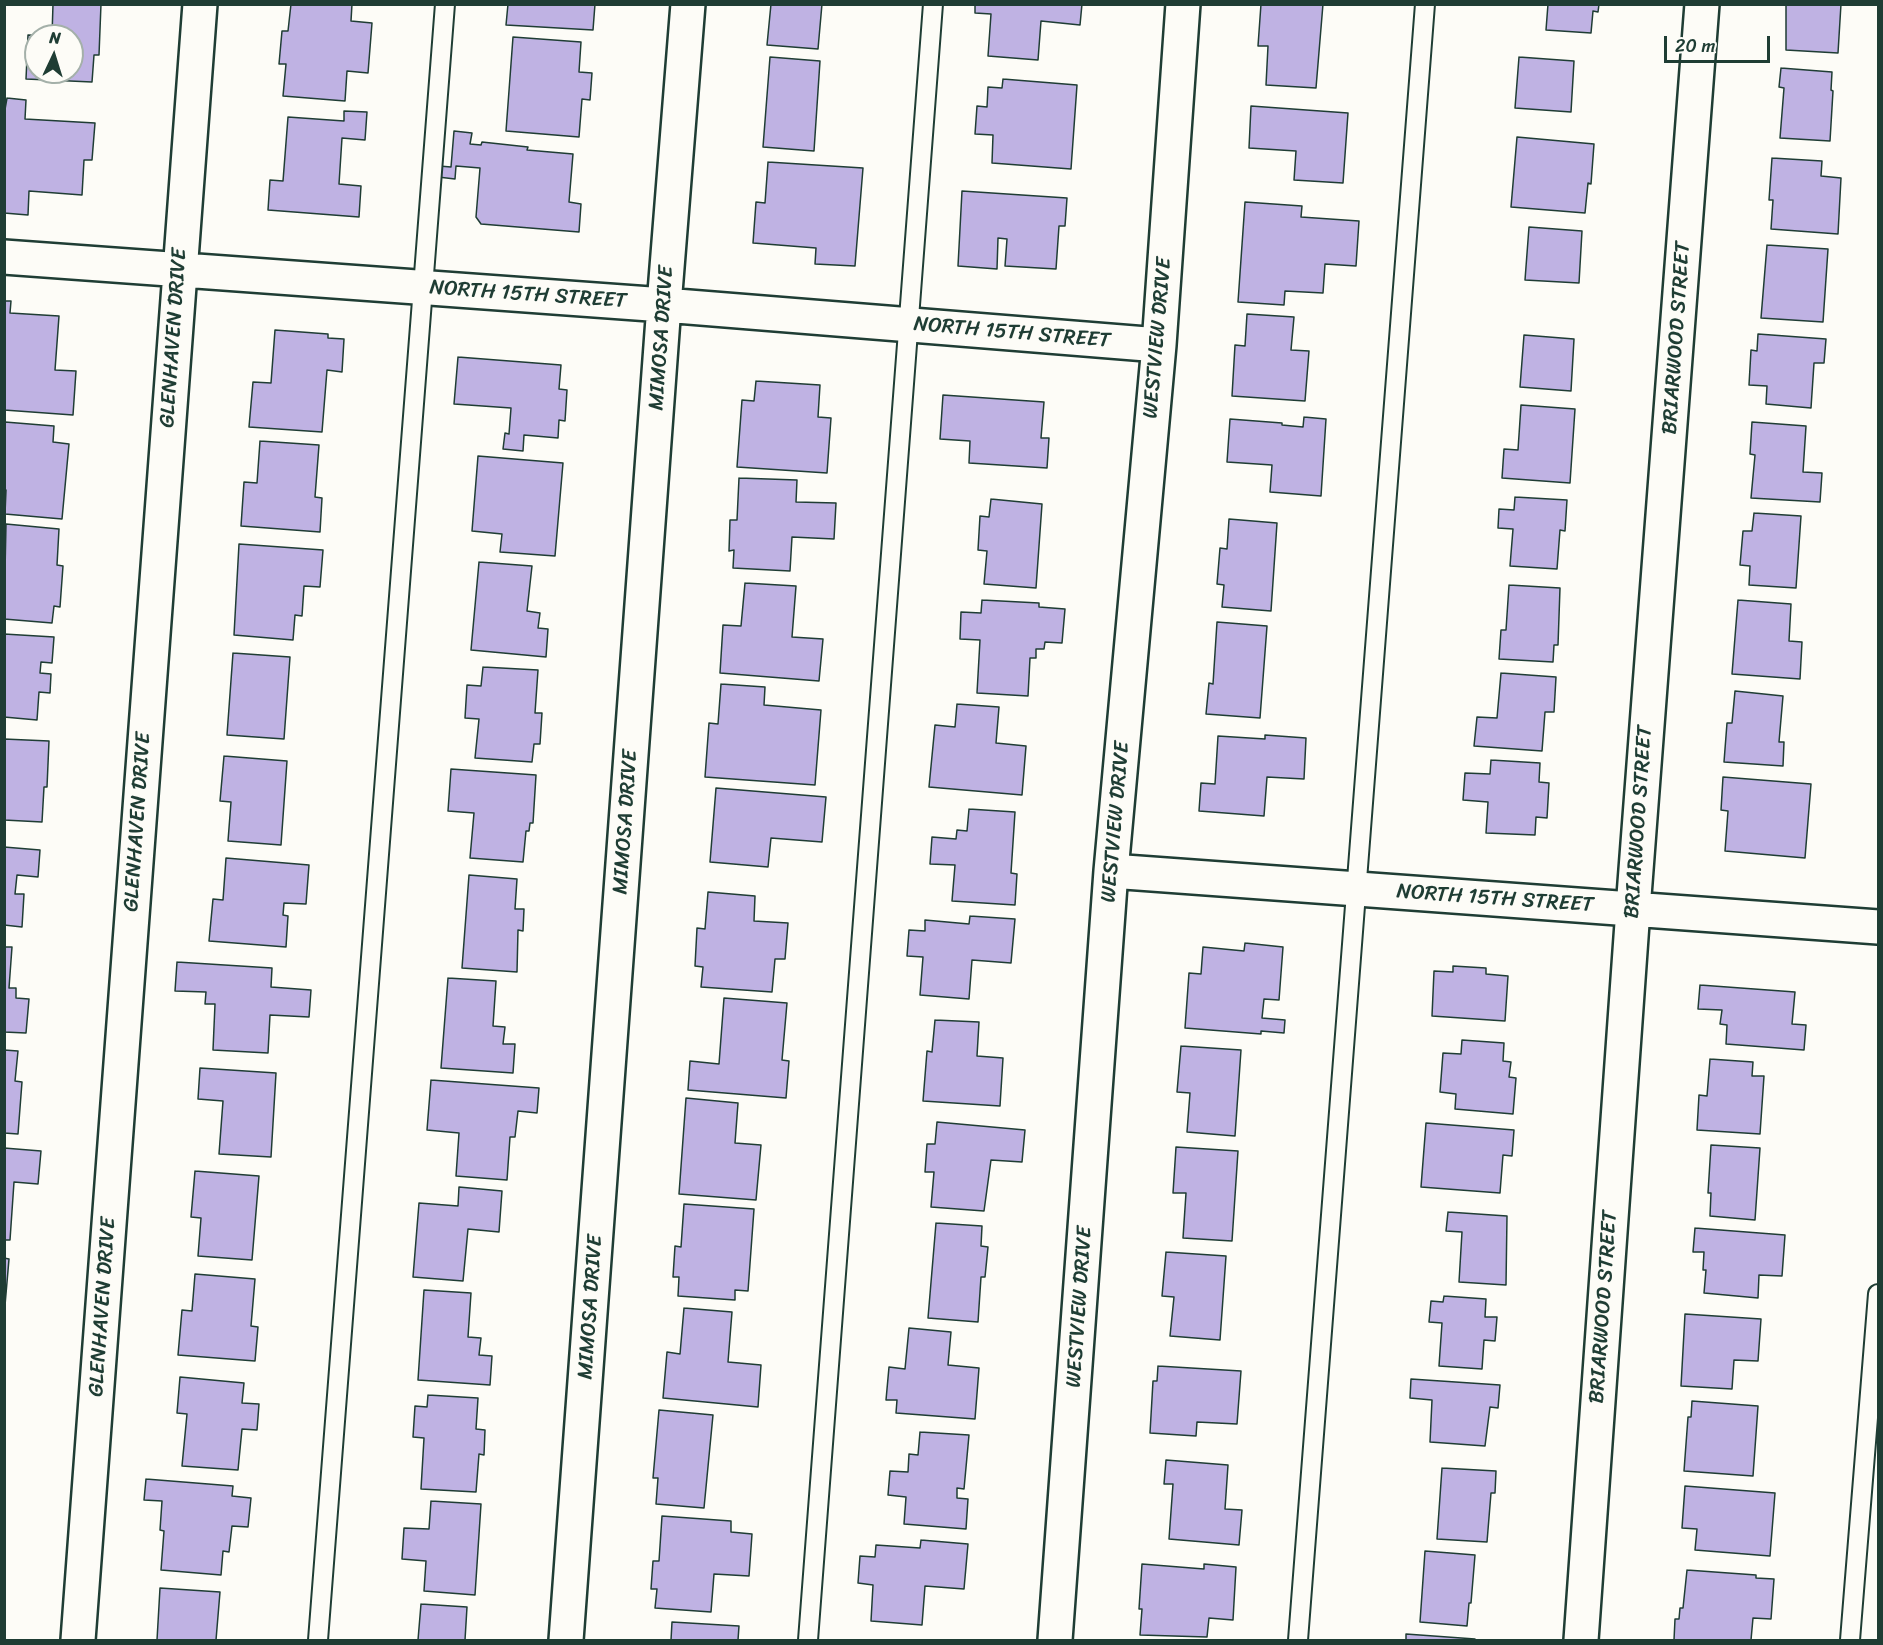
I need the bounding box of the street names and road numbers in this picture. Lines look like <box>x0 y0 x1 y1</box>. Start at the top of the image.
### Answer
street label: BRIARWOOD STREET <box>1658 240 1696 436</box>
street label: GLENHAVEN DRIVE <box>155 247 193 429</box>
street label: WESTVIEW DRIVE <box>1138 256 1178 420</box>
street label: MIMOSA DRIVE <box>644 265 680 411</box>
street label: NORTH 15TH STREET <box>429 276 627 314</box>
street label: NORTH 15TH STREET <box>913 312 1111 354</box>
street label: BRIARWOOD STREET <box>1620 724 1658 920</box>
street label: GLENHAVEN DRIVE <box>119 731 157 913</box>
street label: WESTVIEW DRIVE <box>1096 740 1136 904</box>
street label: MIMOSA DRIVE <box>608 749 644 895</box>
street label: NORTH 15TH STREET <box>1396 880 1594 918</box>
street label: BRIARWOOD STREET <box>1585 1209 1623 1405</box>
street label: GLENHAVEN DRIVE <box>84 1216 122 1398</box>
street label: WESTVIEW DRIVE <box>1062 1225 1098 1389</box>
street label: MIMOSA DRIVE <box>573 1234 609 1380</box>

